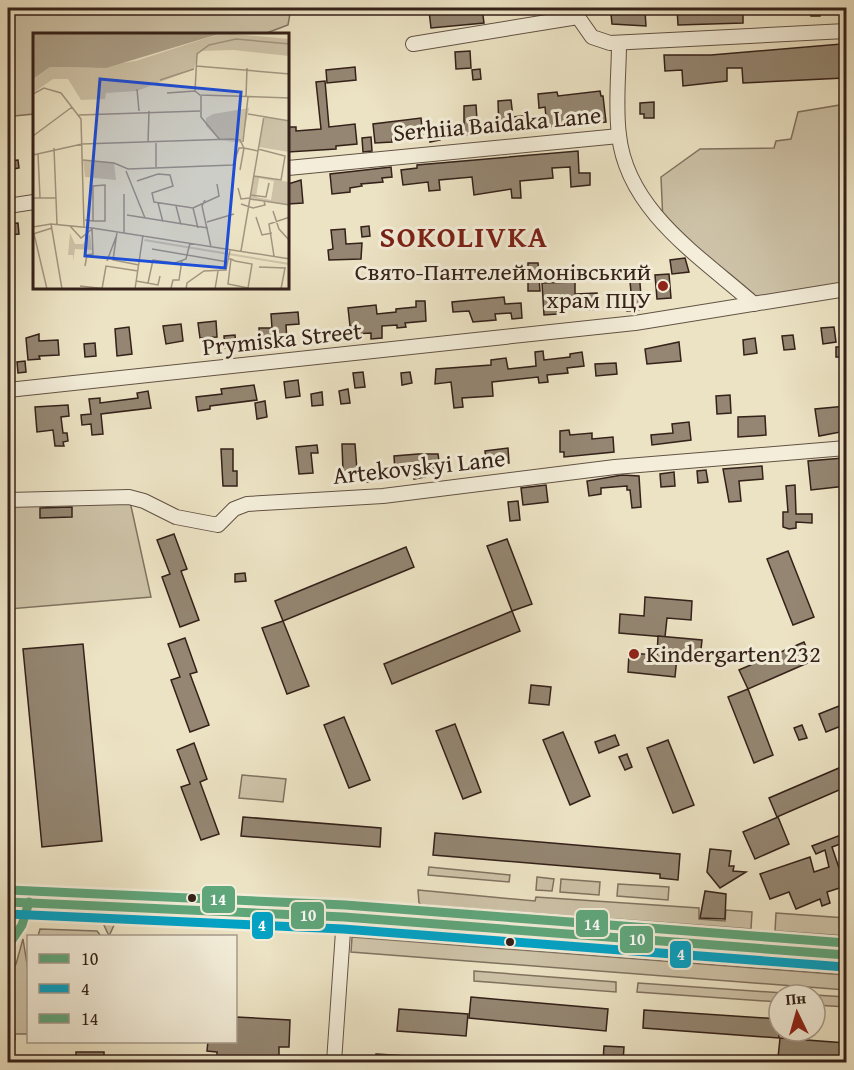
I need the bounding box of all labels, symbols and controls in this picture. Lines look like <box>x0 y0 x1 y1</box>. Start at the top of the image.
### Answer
inset map <box>33 33 290 290</box>
street label: Serhiia Baidaka Lane <box>391 97 603 150</box>
district label: SOKOLIVKA <box>379 214 549 258</box>
place label: Свято-Пантелеймонівський храм ПЦУ <box>355 254 651 317</box>
marker: Свято-Пантелеймонівський храм ПЦУ <box>656 279 670 293</box>
street label: Prymiska Street <box>200 313 364 364</box>
street label: Artekovskyi Lane <box>331 440 507 493</box>
place label: Kindergarten 232 <box>646 636 821 671</box>
marker: Kindergarten 232 <box>627 647 641 661</box>
line badge: 14 <box>201 885 236 914</box>
text: 14 <box>210 887 226 911</box>
unlabelled marker <box>186 892 198 904</box>
line badge: 10 <box>290 901 325 930</box>
text: 10 <box>300 903 316 927</box>
line badge: 14 <box>575 909 609 938</box>
line badge: 4 <box>251 911 274 940</box>
text: 14 <box>584 912 600 936</box>
text: 4 <box>258 913 266 937</box>
line badge: 10 <box>619 925 654 954</box>
text: 10 <box>629 927 645 951</box>
legend <box>27 935 237 1043</box>
unlabelled marker <box>504 936 516 948</box>
line badge: 4 <box>669 940 692 969</box>
text: 4 <box>677 942 685 966</box>
text: 10 <box>81 945 99 972</box>
text: 4 <box>81 975 90 1002</box>
north arrow <box>767 983 827 1043</box>
text: Пн <box>784 985 807 1011</box>
text: 14 <box>81 1005 98 1032</box>

